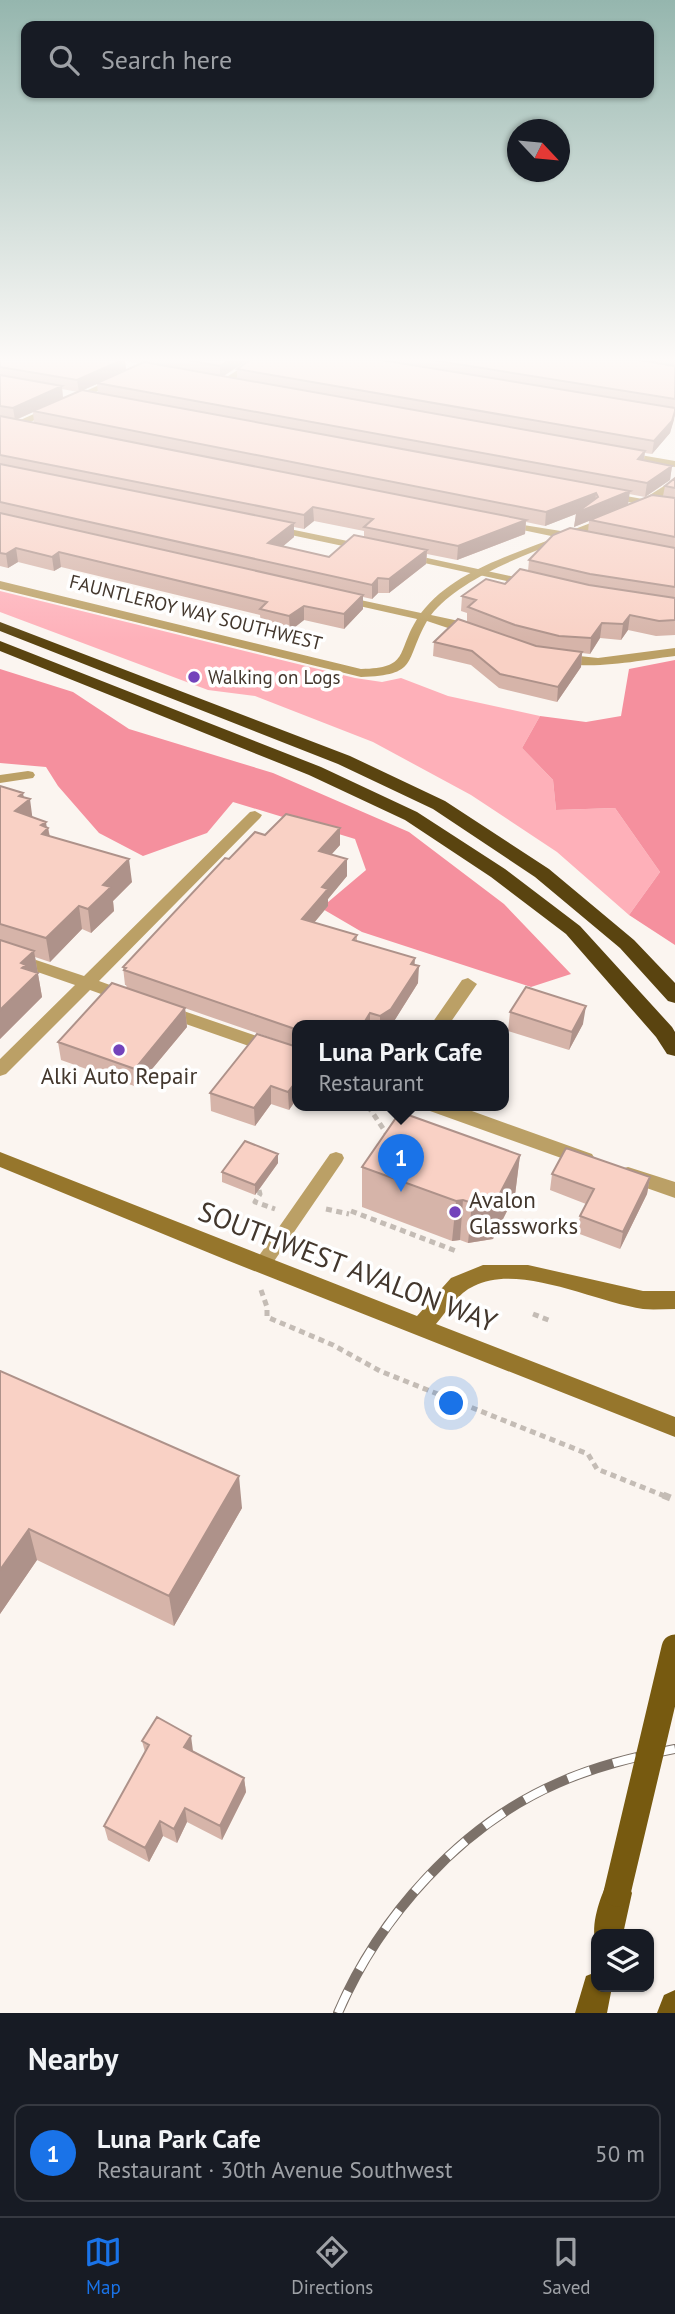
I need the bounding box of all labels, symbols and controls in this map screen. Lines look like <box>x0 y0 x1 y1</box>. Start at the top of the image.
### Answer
search box <box>21 21 654 98</box>
icon: search <box>45 41 83 79</box>
text: Search here <box>101 43 232 76</box>
north arrow <box>507 119 570 182</box>
street label: FAUNTLEROY WAY SOUTHWEST <box>67 569 325 655</box>
place label: Walking on Logs <box>208 665 341 689</box>
marker: Walking on Logs <box>186 669 202 685</box>
popup <box>292 1020 509 1111</box>
text: Luna Park Cafe <box>319 1035 482 1068</box>
marker: Alki Auto Repair <box>111 1042 127 1058</box>
place label: Alki Auto Repair <box>41 1061 198 1090</box>
text: Restaurant <box>319 1068 424 1097</box>
pin: 1 <box>378 1134 424 1192</box>
place label: Avalon Glassworks <box>469 1185 578 1240</box>
street label: SOUTHWEST AVALON WAY <box>193 1192 503 1340</box>
marker: Avalon Glassworks <box>447 1204 463 1220</box>
your location <box>434 1386 468 1420</box>
map controls <box>591 1929 654 1992</box>
button: layers <box>591 1929 654 1992</box>
text: Nearby <box>28 2039 118 2078</box>
text: Luna Park Cafe <box>97 2122 261 2155</box>
text: 1 <box>46 2139 60 2168</box>
text: 50 m <box>595 2139 645 2168</box>
text: Restaurant · 30th Avenue Southwest <box>97 2155 453 2184</box>
tab: Map <box>84 2233 122 2299</box>
tab: Directions <box>291 2233 373 2299</box>
tab: Saved <box>542 2233 591 2299</box>

